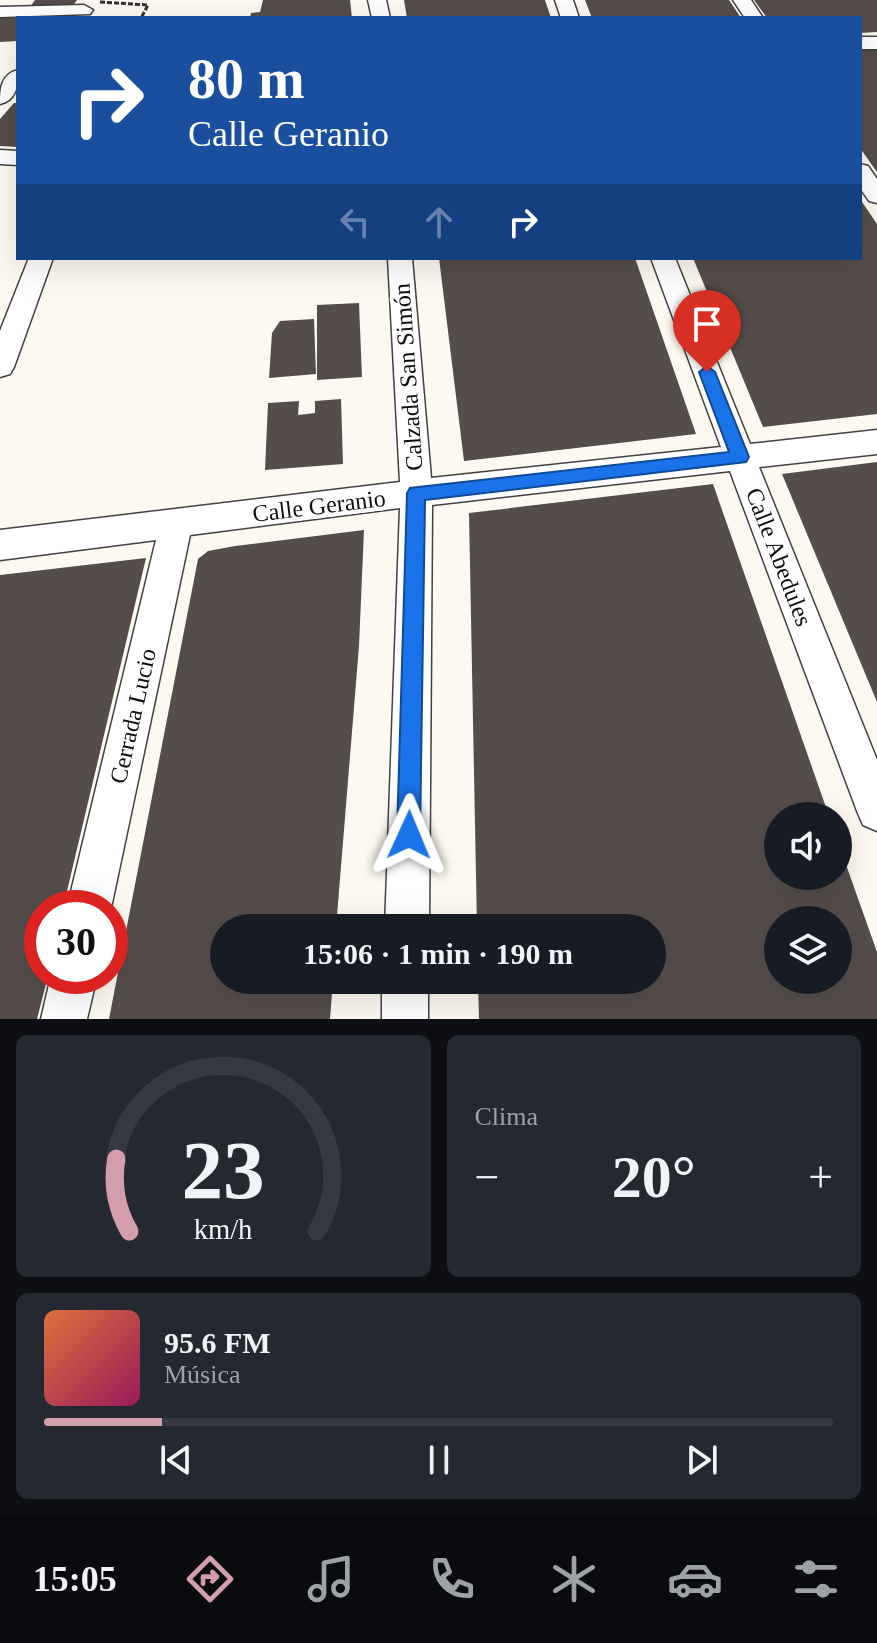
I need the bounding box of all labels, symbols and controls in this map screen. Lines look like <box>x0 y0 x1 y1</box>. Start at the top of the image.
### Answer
icon: right <box>56 48 160 152</box>
text: 80 m <box>188 48 305 110</box>
text: Calle Geranio <box>188 114 389 154</box>
icon: left <box>333 200 377 244</box>
icon: ahead <box>417 200 461 244</box>
icon: right <box>501 200 545 244</box>
street label: Calzada San Simón <box>388 282 428 472</box>
pin <box>673 290 741 372</box>
icon: arrive <box>685 302 729 346</box>
street label: Calle Abedules <box>741 484 817 630</box>
street label: Calle Geranio <box>251 485 387 527</box>
street label: Cerrada Lucio <box>105 646 161 786</box>
position arrow <box>367 793 451 877</box>
map controls <box>764 802 852 994</box>
button: sound <box>764 802 852 890</box>
speed limit sign: 30 <box>24 890 128 994</box>
button: layers <box>764 906 852 994</box>
text: 15:06 · 1 min · 190 m <box>303 937 573 970</box>
text: Clima <box>475 1102 538 1131</box>
text: 23 <box>182 1124 265 1216</box>
text: 20° <box>612 1144 696 1210</box>
text: − <box>475 1153 499 1202</box>
text: + <box>808 1153 833 1202</box>
text: km/h <box>194 1214 253 1245</box>
text: 95.6 FM <box>164 1326 271 1359</box>
text: Música <box>164 1360 241 1389</box>
icon: previous <box>154 1438 198 1482</box>
icon: pause <box>417 1438 461 1482</box>
icon: next <box>680 1438 724 1482</box>
icon: directions <box>182 1551 238 1607</box>
icon: music <box>303 1551 359 1607</box>
icon: phone <box>424 1551 480 1607</box>
icon: climate <box>546 1551 602 1607</box>
icon: car <box>667 1551 723 1607</box>
icon: filters <box>788 1551 844 1607</box>
text: 15:05 <box>33 1559 117 1599</box>

